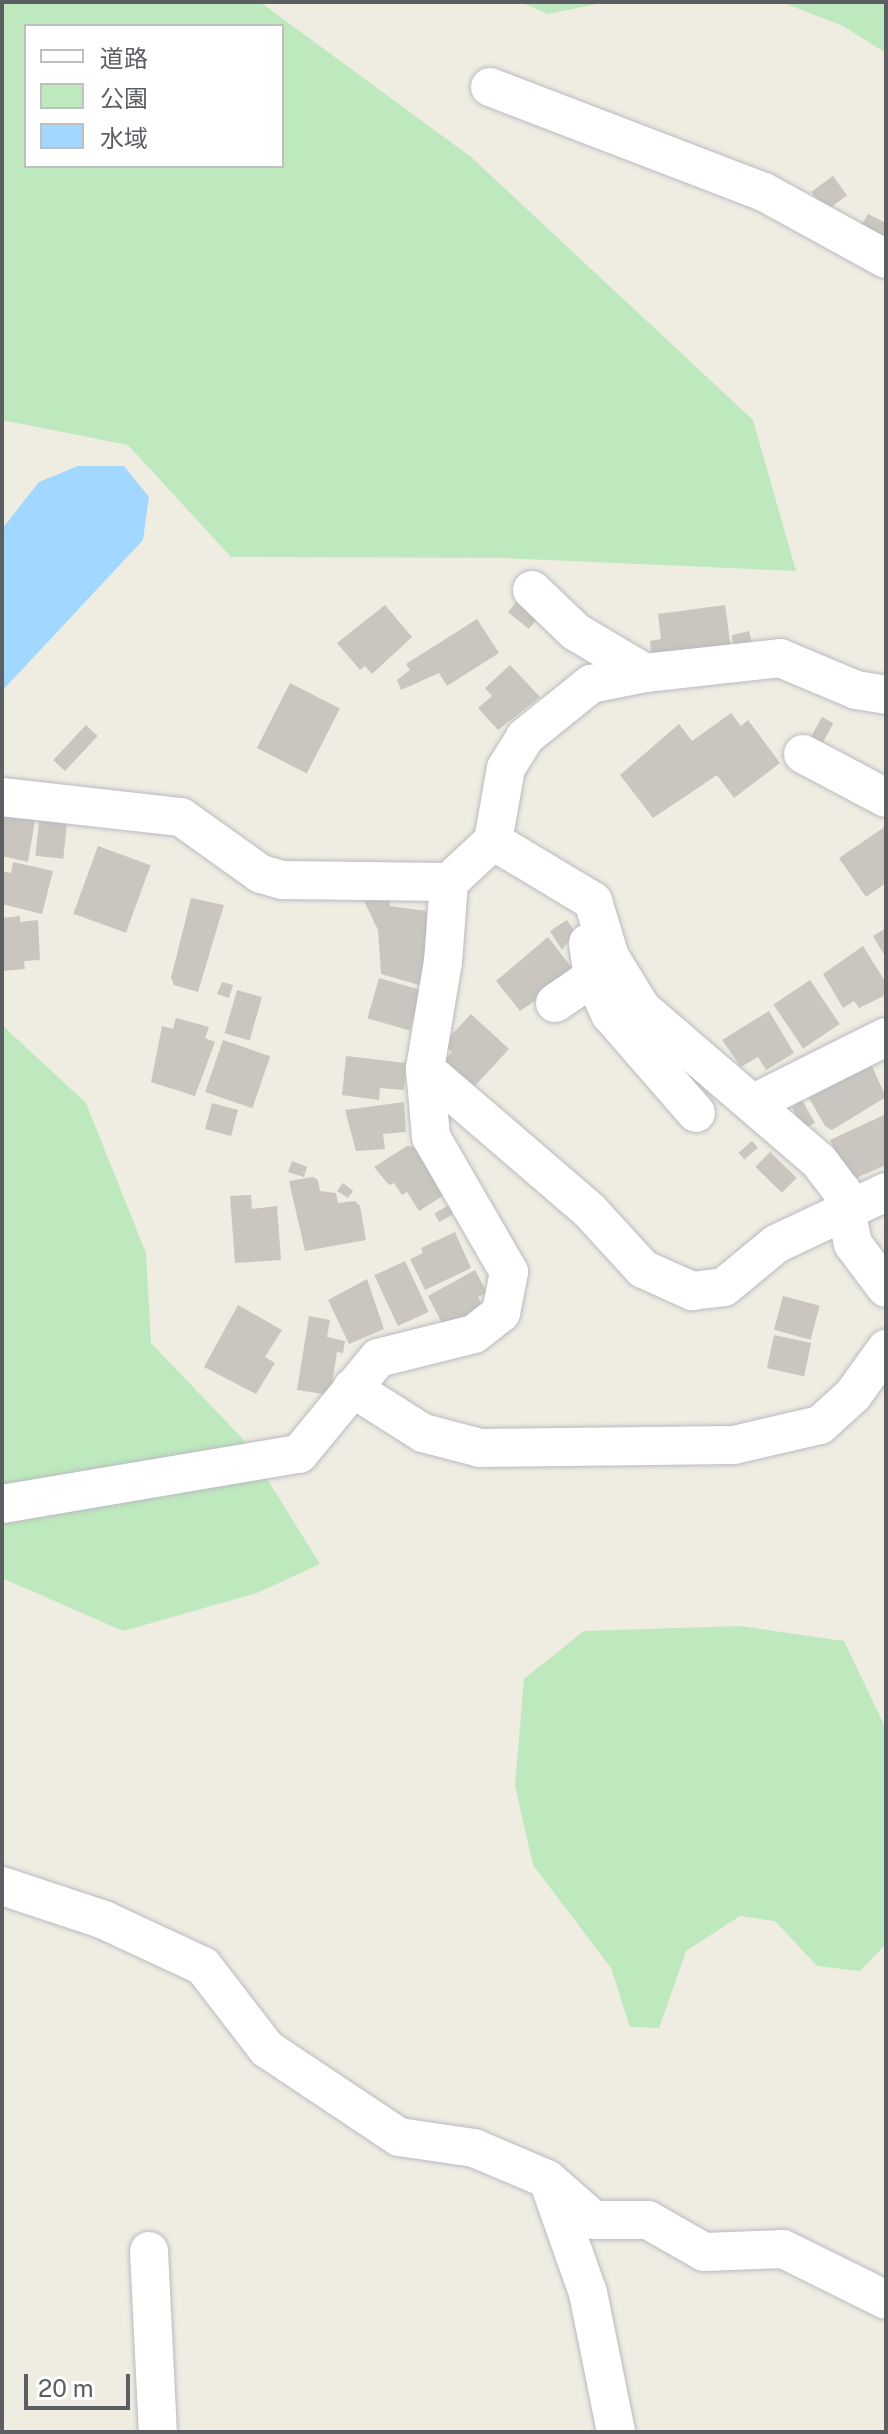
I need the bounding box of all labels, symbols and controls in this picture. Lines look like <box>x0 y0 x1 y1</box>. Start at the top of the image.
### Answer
legend <box>24 24 284 168</box>
text: 道路 <box>100 44 148 72</box>
text: 公園 <box>100 84 148 112</box>
text: 水域 <box>100 124 148 152</box>
scale bar <box>28 2358 134 2408</box>
text: 20 m <box>38 2374 94 2402</box>

